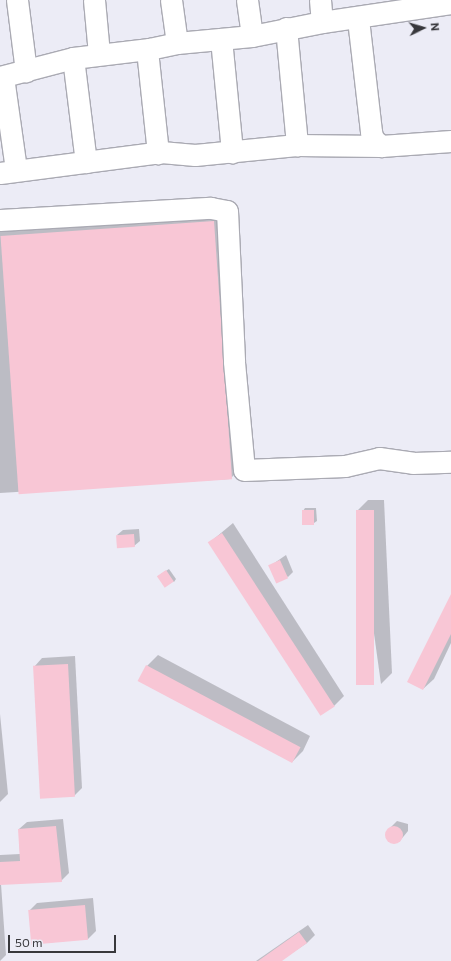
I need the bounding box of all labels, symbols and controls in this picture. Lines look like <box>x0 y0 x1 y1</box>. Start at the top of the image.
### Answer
north arrow <box>403 8 443 48</box>
text: N <box>429 22 442 32</box>
scale bar <box>10 927 118 953</box>
text: 50 m <box>15 935 43 949</box>

